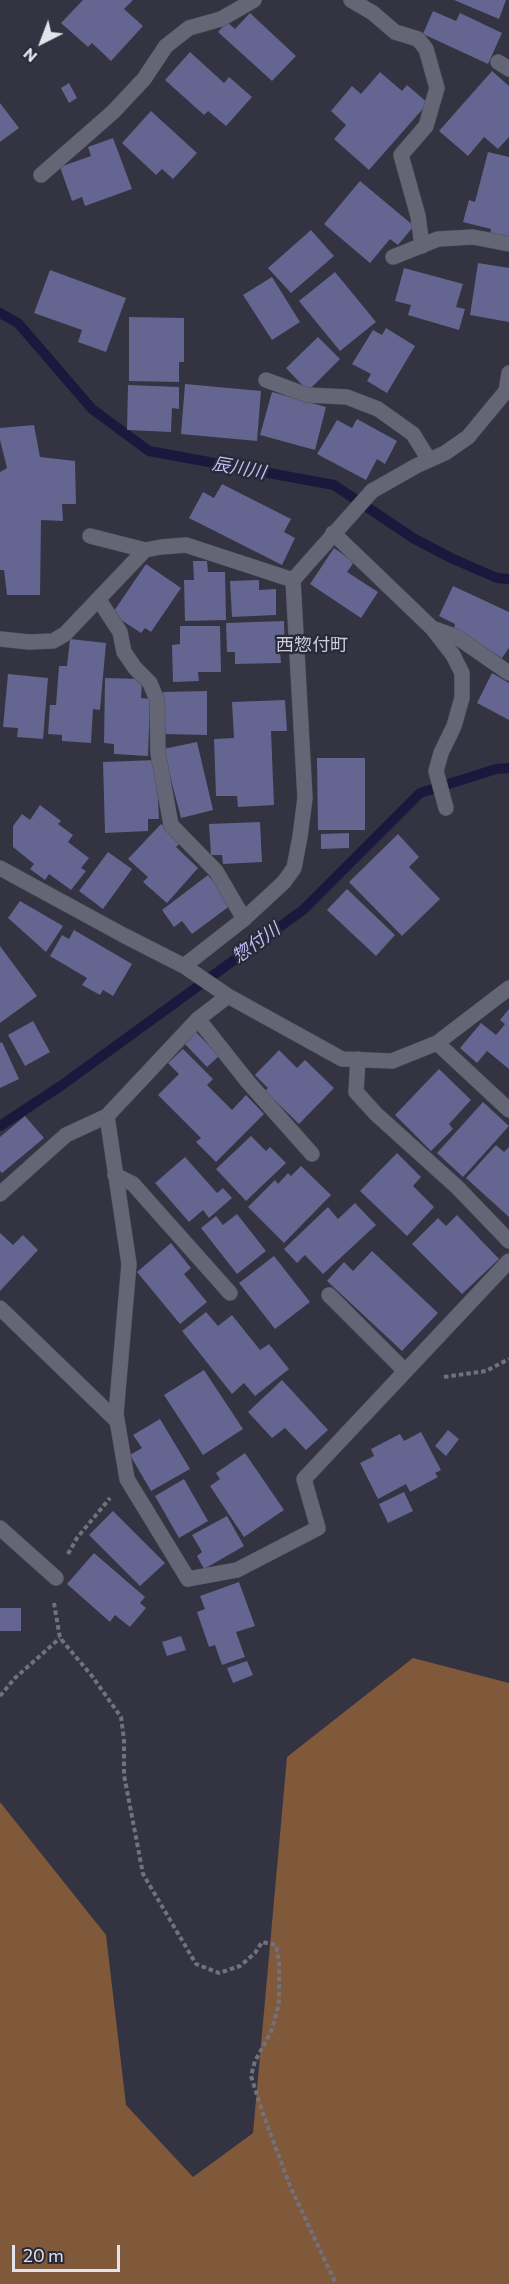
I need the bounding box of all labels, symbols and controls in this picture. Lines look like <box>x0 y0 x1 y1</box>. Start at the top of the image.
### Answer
north arrow <box>12 12 72 72</box>
text: N <box>19 45 40 67</box>
water label: 辰川川 <box>211 453 267 483</box>
district label: 西惣付町 <box>276 634 348 656</box>
water label: 惣付川 <box>228 918 284 968</box>
scale bar <box>15 2233 123 2271</box>
text: 20 m <box>23 2244 64 2266</box>

